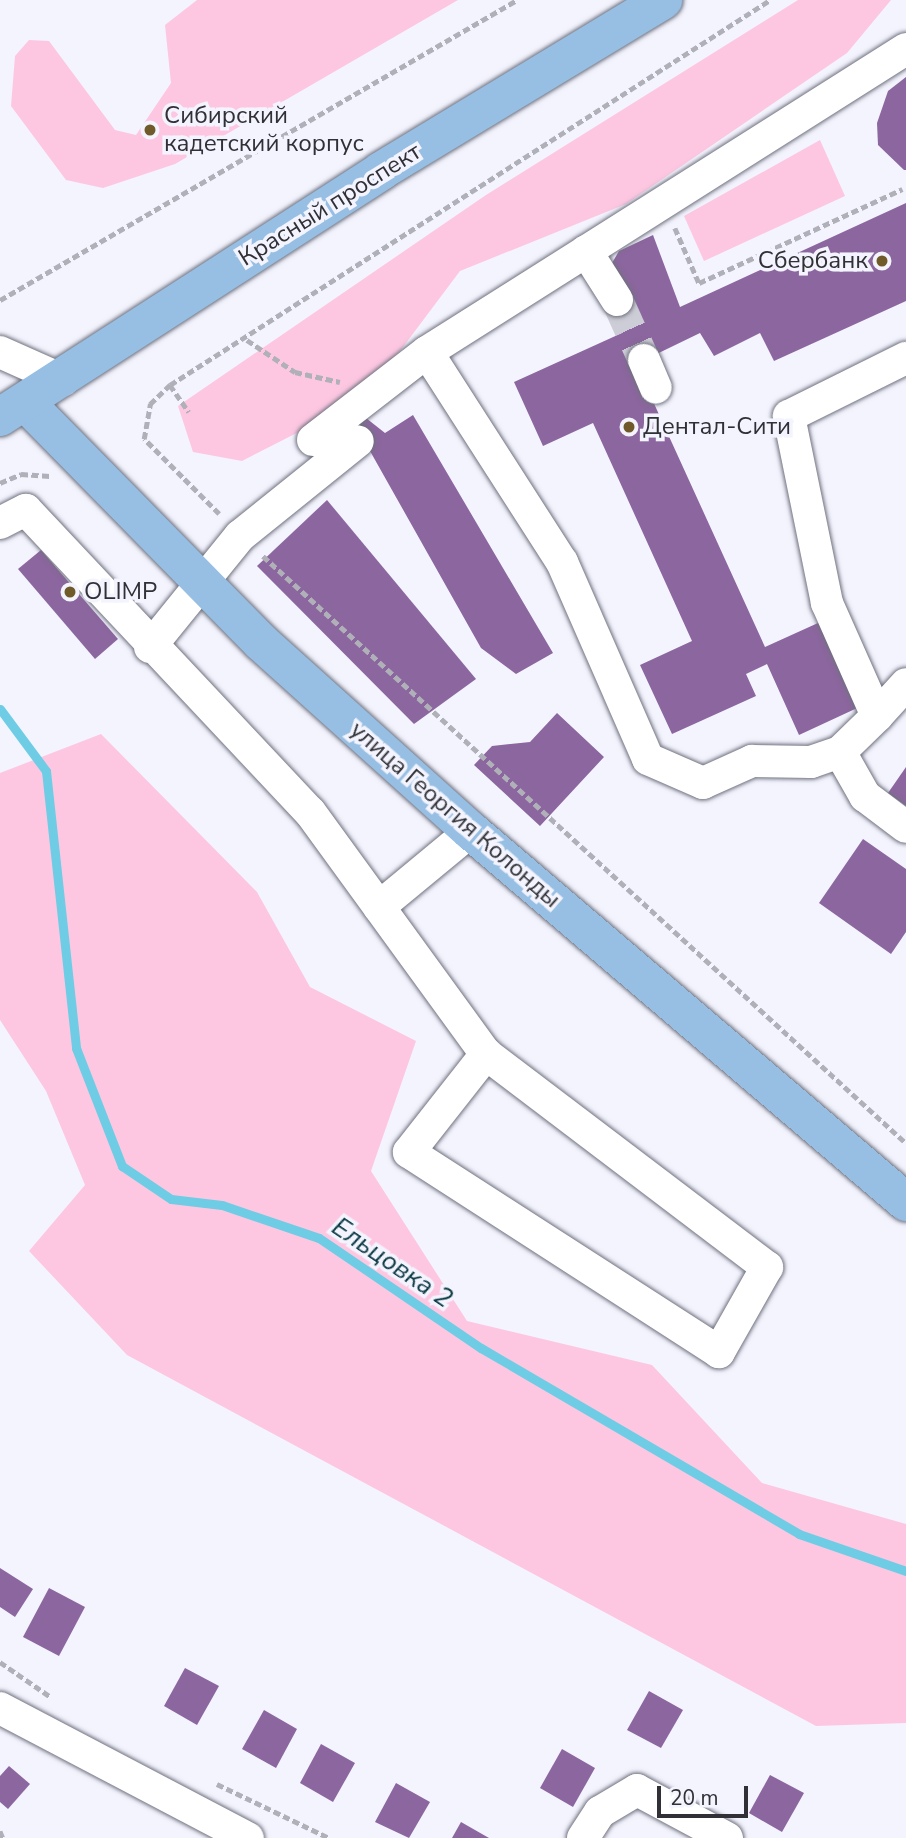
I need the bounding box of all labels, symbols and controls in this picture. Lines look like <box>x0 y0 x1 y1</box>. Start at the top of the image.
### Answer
place label: Сибирский кадетский корпус <box>164 102 364 158</box>
marker: Сибирский кадетский корпус <box>142 122 158 138</box>
street label: Красный проспект <box>234 137 426 273</box>
place label: Сбербанк <box>758 247 868 275</box>
marker: Сбербанк <box>874 253 890 269</box>
place label: Дентал-Сити <box>643 413 791 441</box>
marker: Дентал-Сити <box>621 419 637 435</box>
place label: OLIMP <box>84 578 157 606</box>
marker: OLIMP <box>62 584 78 600</box>
street label: улица Георгия Колонды <box>344 716 566 914</box>
water label: Ельцовка 2 <box>326 1211 458 1315</box>
scale bar <box>661 1772 752 1816</box>
text: 20 m <box>670 1784 719 1812</box>

